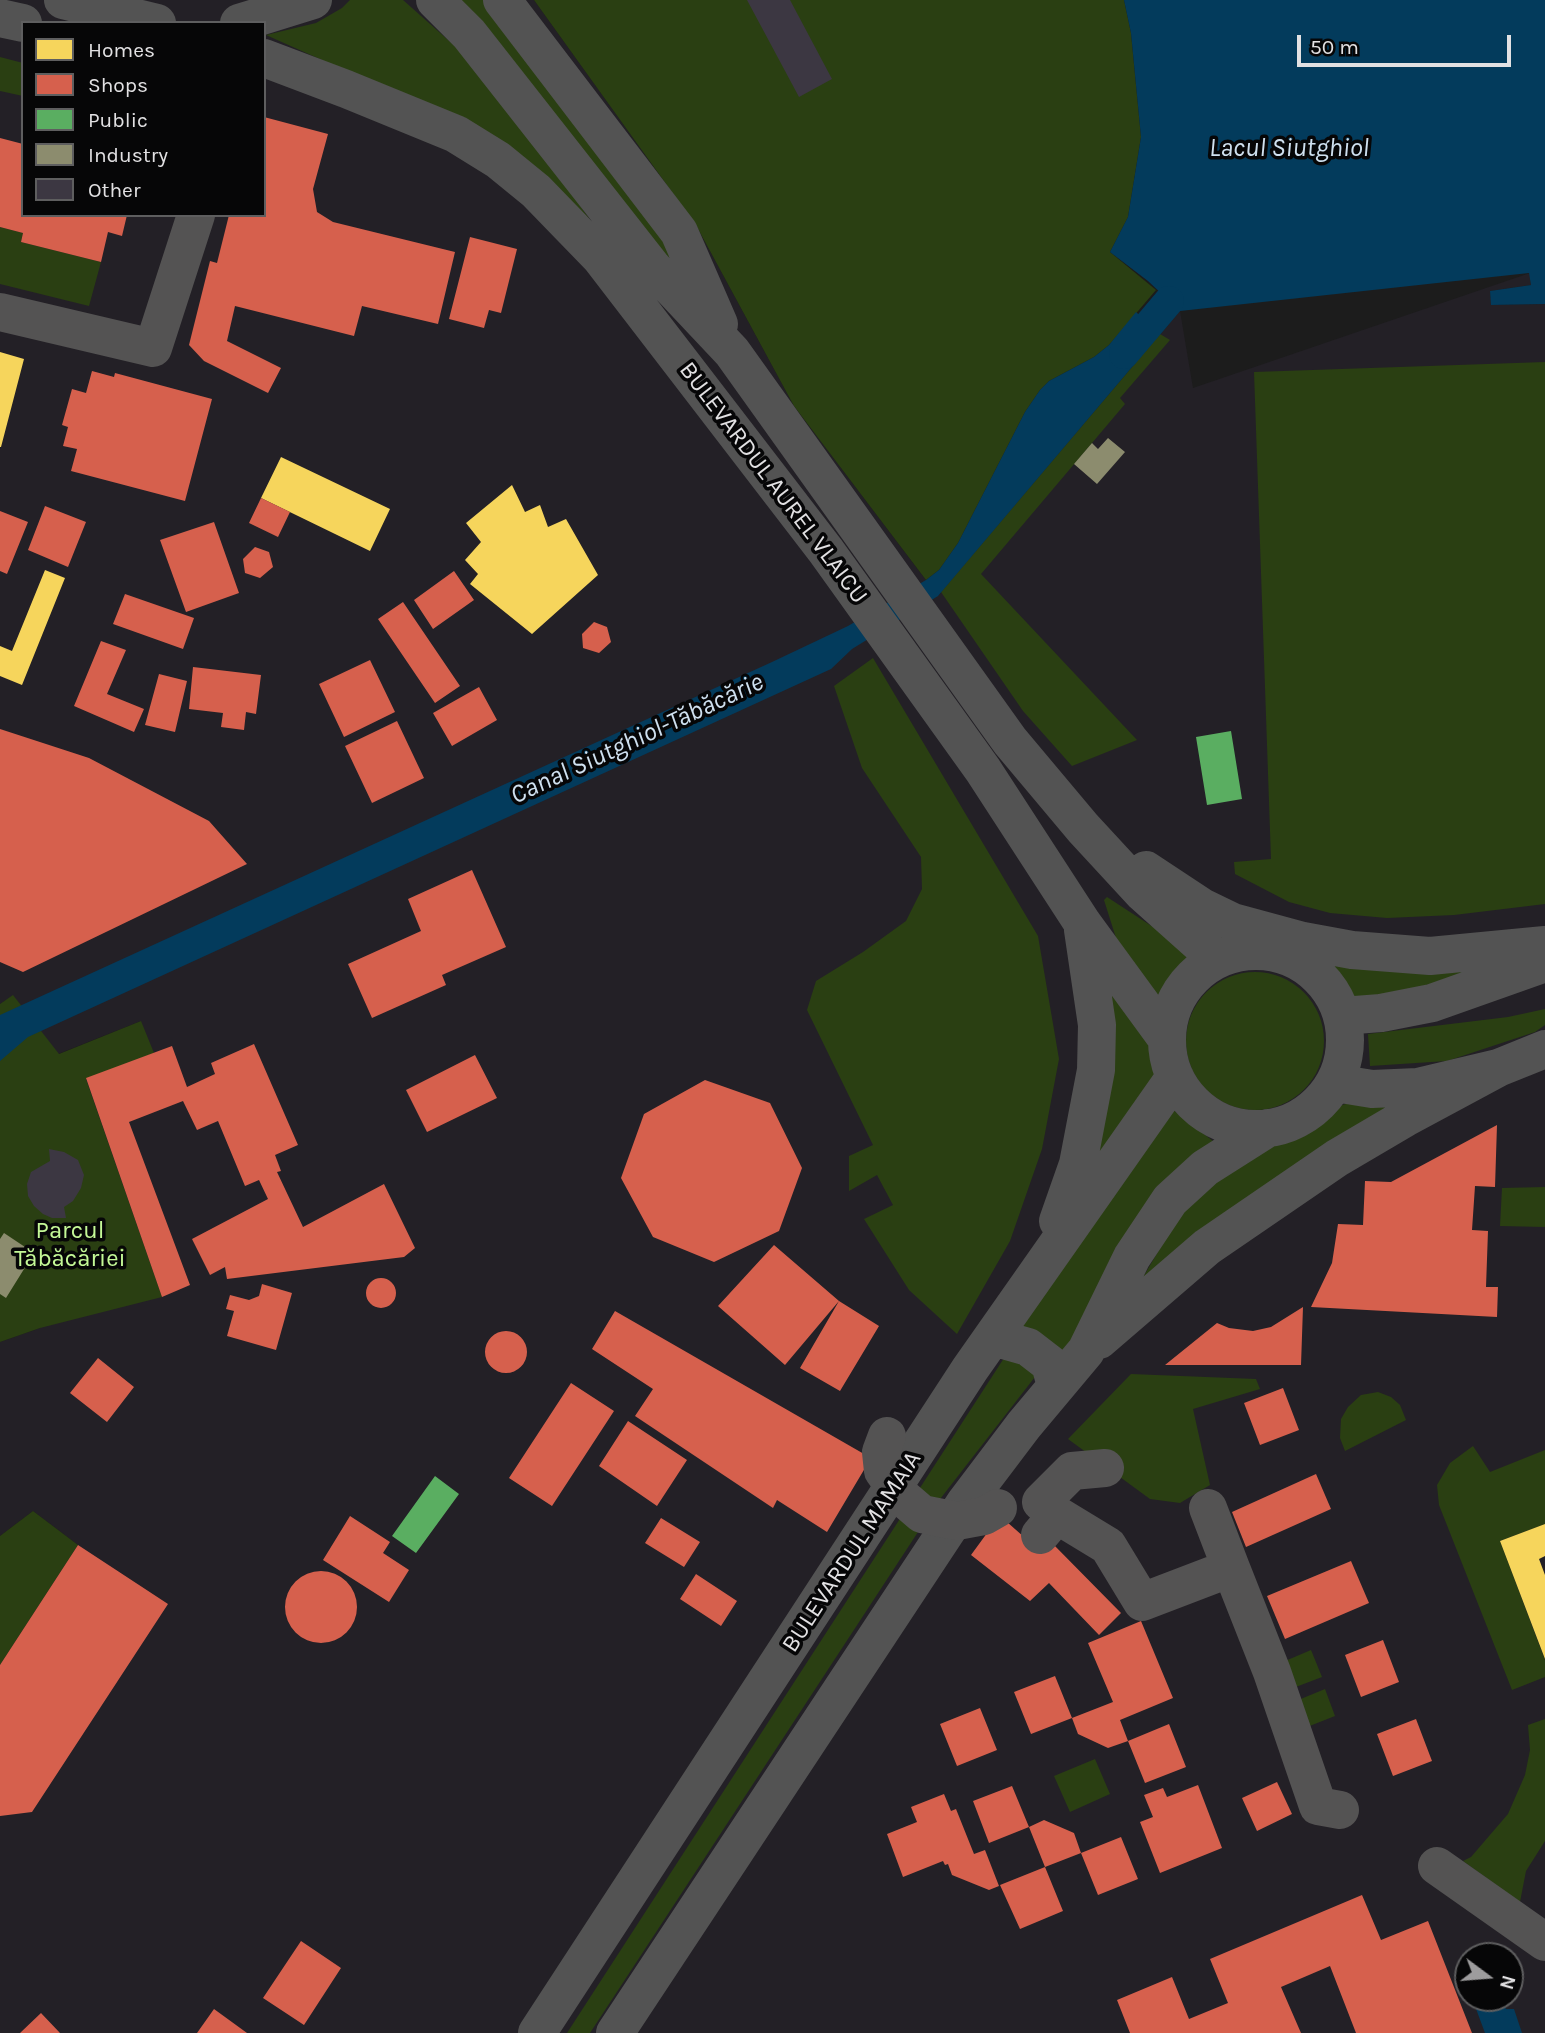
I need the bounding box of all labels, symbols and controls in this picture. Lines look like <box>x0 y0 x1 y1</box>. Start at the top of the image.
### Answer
legend <box>21 21 266 217</box>
scale bar <box>1300 21 1514 65</box>
text: 50 m <box>1310 35 1359 59</box>
text: Homes <box>88 38 155 62</box>
text: Shops <box>88 73 148 97</box>
text: Public <box>88 108 148 132</box>
water label: Lacul Siutghiol <box>1209 133 1369 165</box>
text: Industry <box>88 143 168 167</box>
text: Other <box>88 178 141 202</box>
street label: BULEVARDUL AUREL VLAICU <box>673 356 873 610</box>
water label: Canal Siutghiol-Tăbăcărie <box>506 667 768 811</box>
park label: Parcul Tăbăcăriei <box>14 1217 126 1273</box>
street label: BULEVARDUL MAMAIA <box>776 1446 928 1658</box>
north arrow <box>1454 1942 1524 2012</box>
text: N <box>1495 1973 1520 1992</box>

